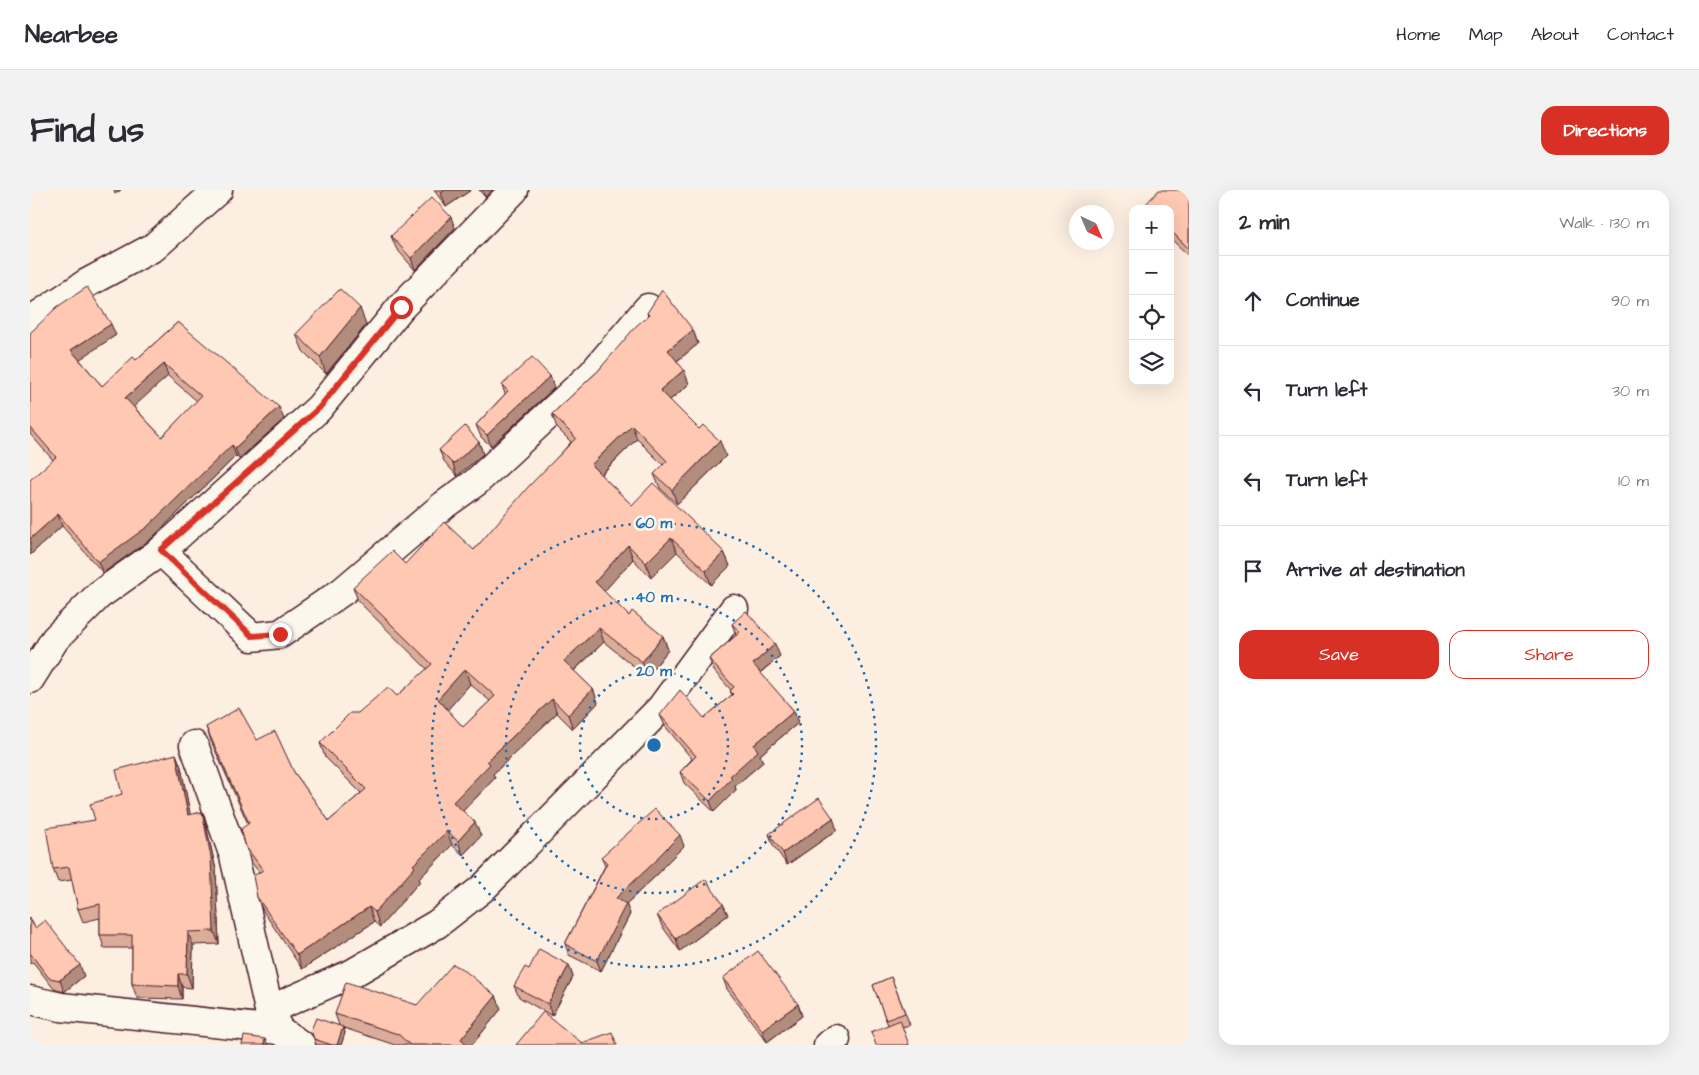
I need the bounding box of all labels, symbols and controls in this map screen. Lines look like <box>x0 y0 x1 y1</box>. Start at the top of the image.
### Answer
text: Nearbee <box>25 18 118 52</box>
text: Home <box>1396 22 1441 47</box>
text: Map <box>1469 22 1503 47</box>
text: About <box>1531 22 1579 47</box>
text: Contact <box>1607 22 1674 47</box>
text: Find us <box>30 106 144 155</box>
button: Directions <box>1541 106 1669 155</box>
north arrow <box>1069 205 1114 250</box>
map controls <box>1129 205 1174 385</box>
button: + <box>1129 205 1174 250</box>
text: 2 min <box>1239 208 1289 237</box>
text: Walk · 130 m <box>1559 212 1649 234</box>
button: − <box>1129 250 1174 295</box>
icon: ahead <box>1239 287 1267 315</box>
text: Continue <box>1286 287 1360 314</box>
text: 90 m <box>1611 290 1649 312</box>
button: locate <box>1129 295 1174 340</box>
route start <box>390 296 413 319</box>
button: layers <box>1129 340 1174 385</box>
icon: left <box>1239 377 1267 405</box>
text: Turn left <box>1286 377 1367 404</box>
text: 30 m <box>1612 380 1649 402</box>
icon: left <box>1239 467 1267 495</box>
text: Turn left <box>1286 467 1367 494</box>
text: 10 m <box>1618 470 1649 492</box>
text: 60 m <box>636 513 673 534</box>
icon: arrive <box>1239 557 1267 585</box>
text: Arrive at destination <box>1286 557 1465 584</box>
text: 40 m <box>635 587 673 608</box>
route end <box>269 623 292 646</box>
button: Save <box>1239 630 1439 679</box>
button: Share <box>1449 630 1649 679</box>
text: 20 m <box>635 661 672 682</box>
centre of rings <box>645 736 663 754</box>

